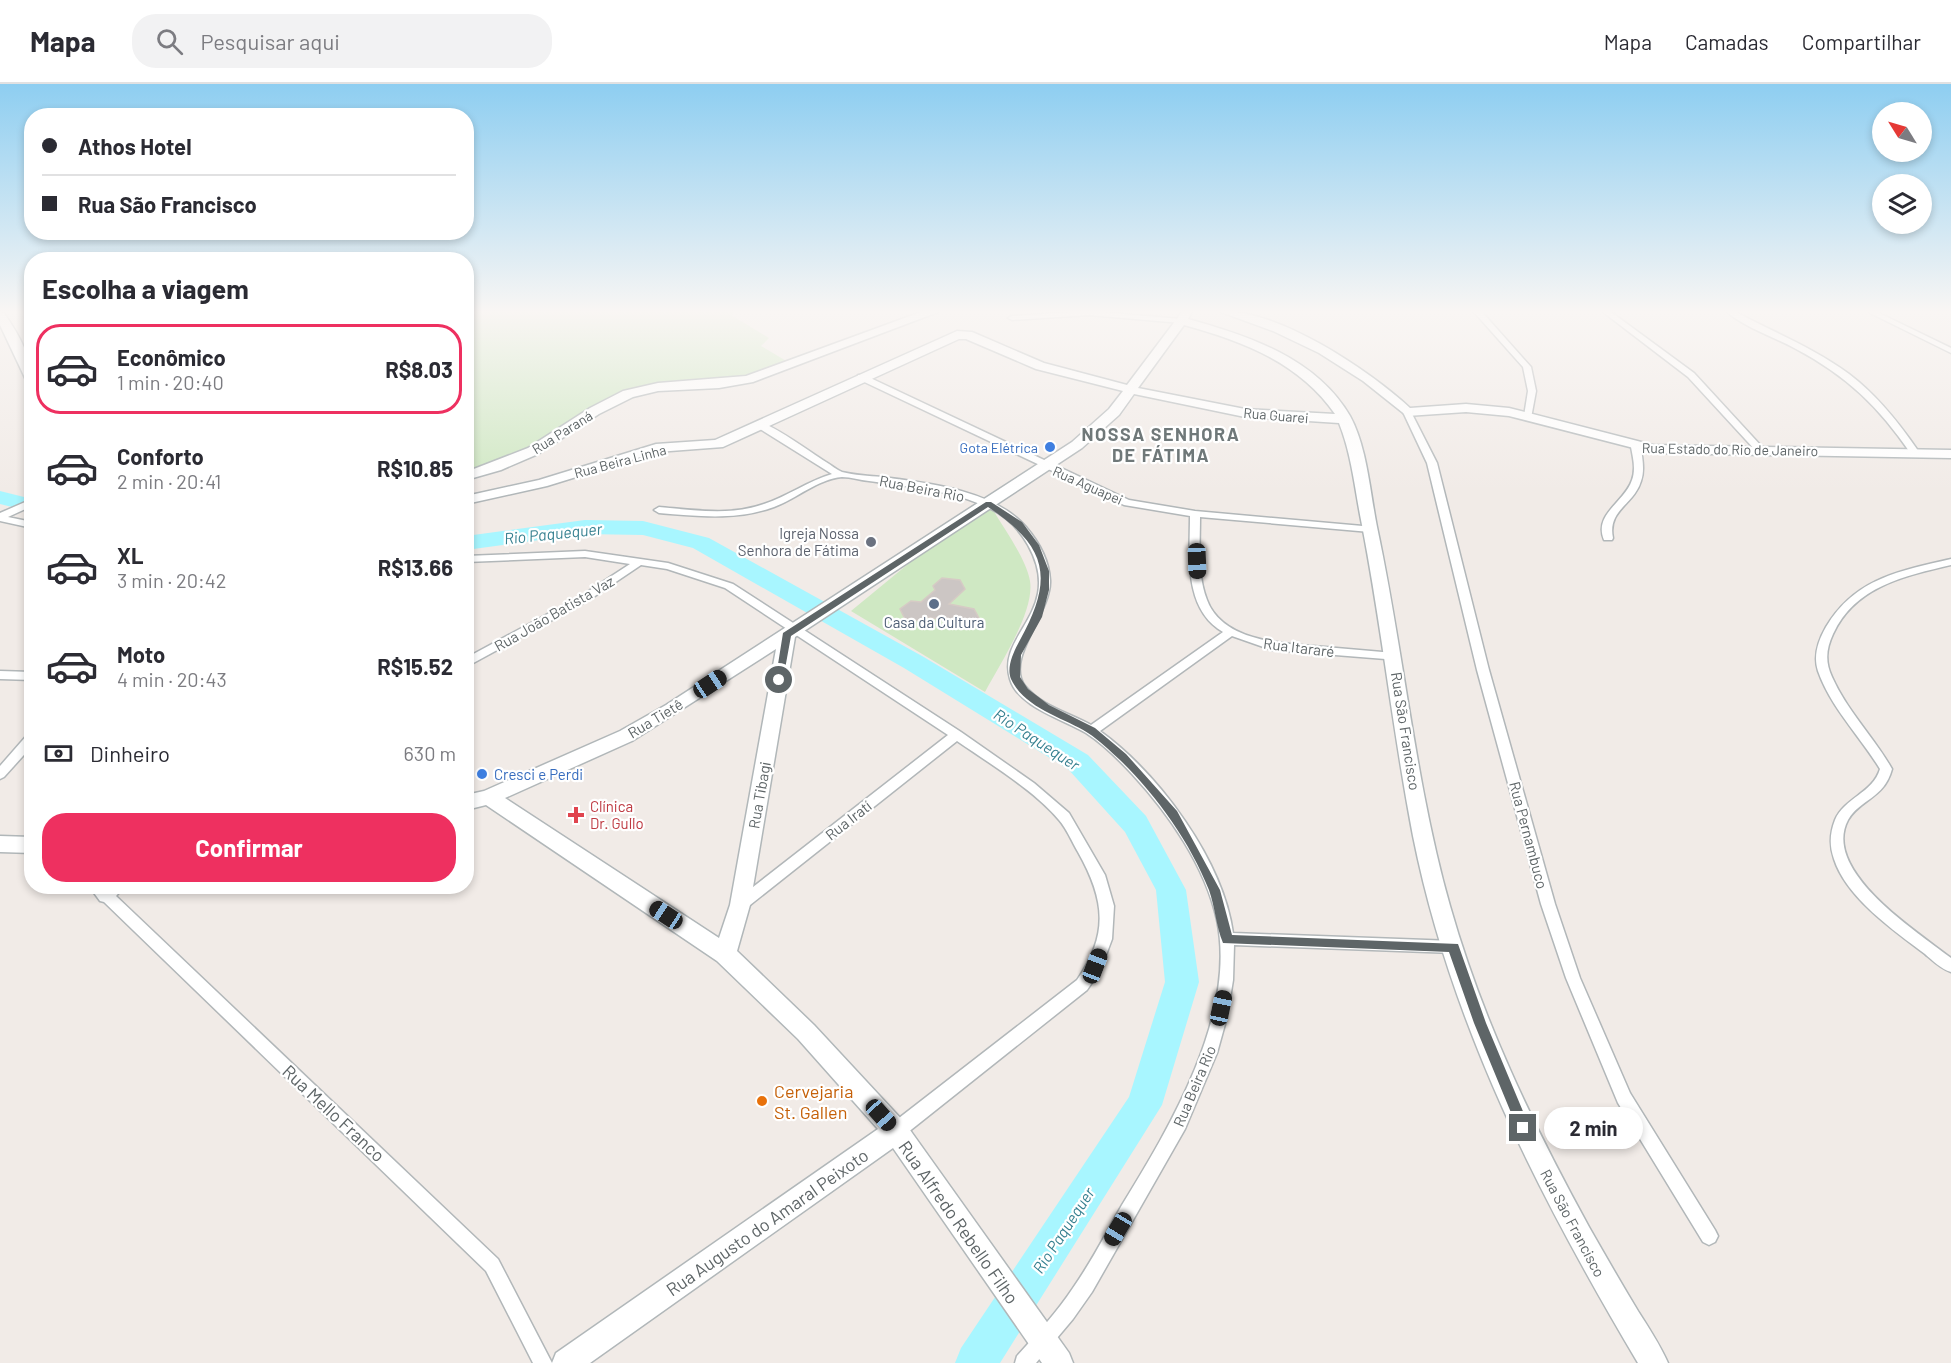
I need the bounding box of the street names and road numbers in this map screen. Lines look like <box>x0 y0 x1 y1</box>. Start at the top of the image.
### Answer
street label: Rua Guarei <box>1243 404 1309 426</box>
street label: Rua Paraná <box>529 407 595 457</box>
street label: Rua Estado do Rio de Janeiro <box>1642 439 1818 459</box>
street label: Rua Beira Linha <box>572 441 668 481</box>
street label: Rua Aguapei <box>1050 462 1126 508</box>
street label: Rua Beira Rio <box>878 471 966 505</box>
street label: Rua João Batista Vaz <box>491 571 617 655</box>
street label: Rua Itararé <box>1262 634 1336 660</box>
street label: Rua São Francisco <box>1388 671 1424 791</box>
street label: Rua Tietê <box>624 695 686 741</box>
street label: Rua Tibagi <box>744 760 774 830</box>
street label: Rua Pernambuco <box>1506 779 1552 891</box>
street label: Rua Iratí <box>821 796 875 844</box>
street label: Rua Beira Rio <box>1169 1043 1219 1129</box>
street label: Rua Mello Franco <box>278 1060 390 1166</box>
street label: Rua Alfredo Rebello Filho <box>894 1136 1024 1308</box>
street label: Rua Augusto do Amaral Peixoto <box>662 1144 872 1300</box>
street label: Rua São Francisco <box>1537 1166 1609 1280</box>

